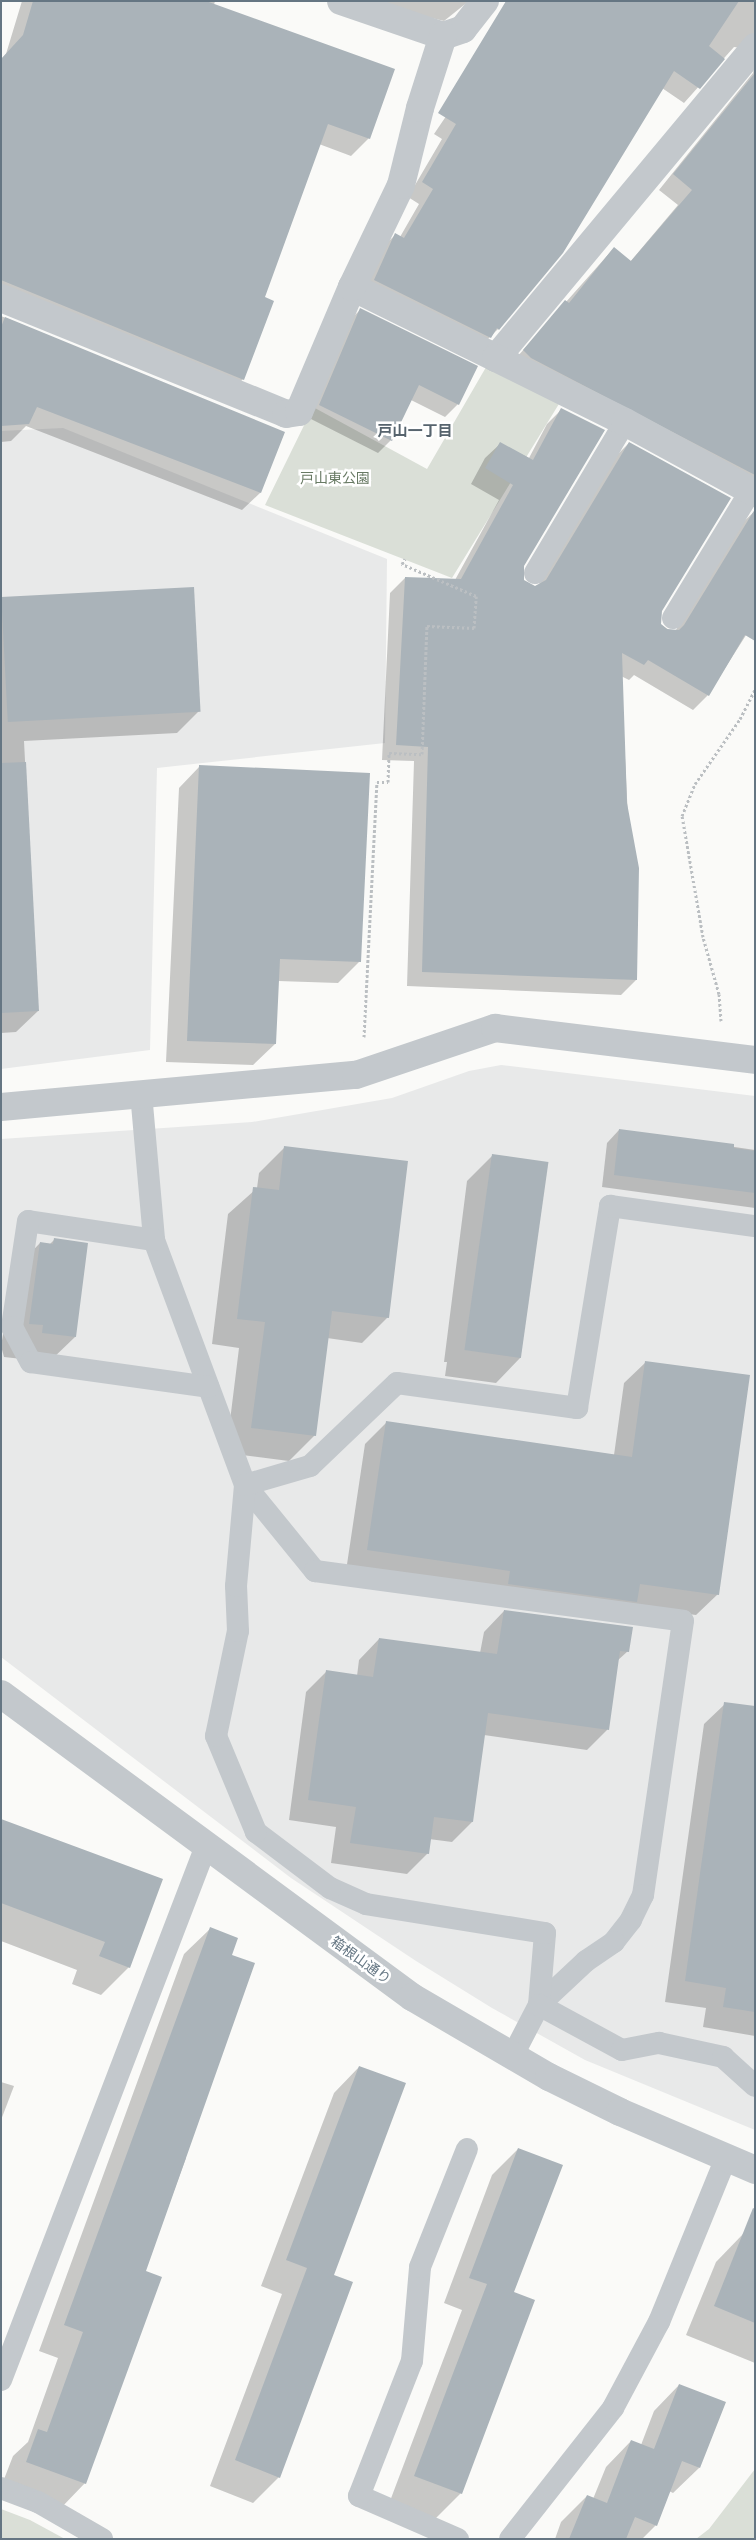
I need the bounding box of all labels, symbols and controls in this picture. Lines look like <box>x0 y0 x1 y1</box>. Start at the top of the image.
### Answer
district label: 戸山一丁目 <box>378 422 452 440</box>
park label: 戸山東公園 <box>300 470 370 486</box>
street label: 箱根山通り <box>328 1933 394 1987</box>

